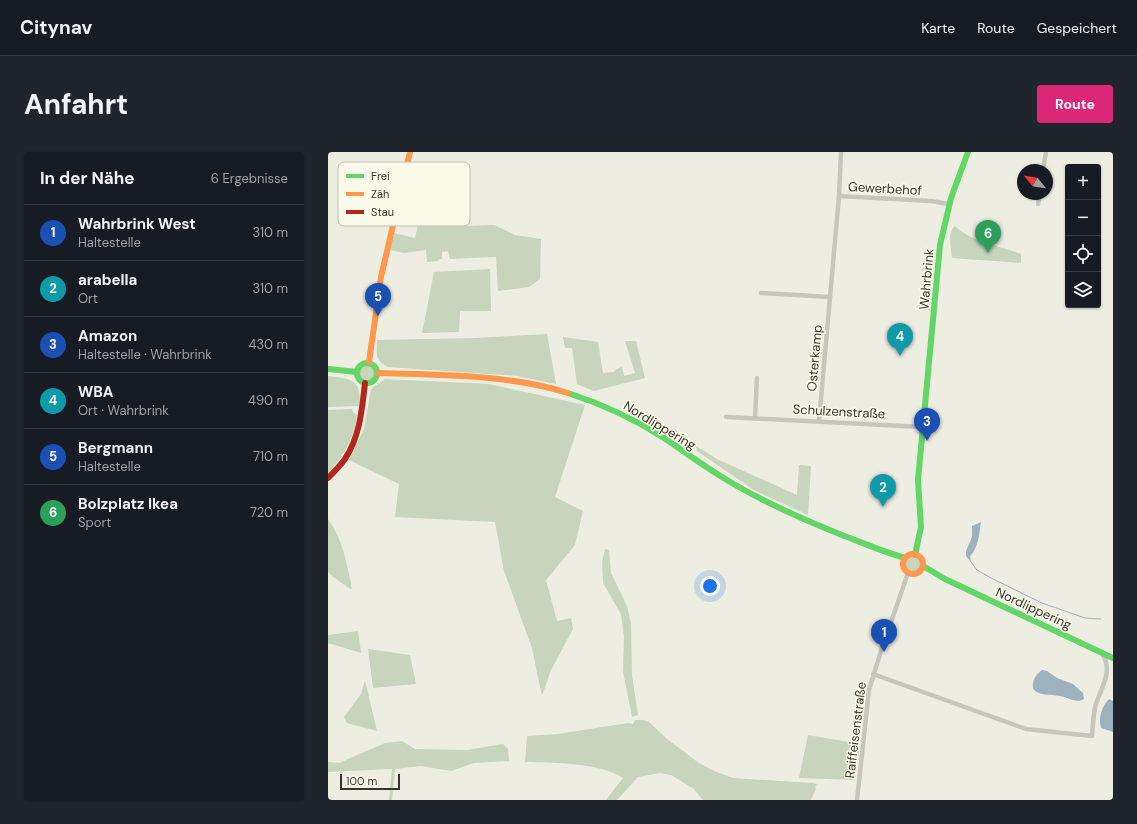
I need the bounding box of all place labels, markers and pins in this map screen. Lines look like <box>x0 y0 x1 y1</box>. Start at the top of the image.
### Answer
pin: 6 <box>975 220 1001 253</box>
pin: 5 <box>365 283 391 316</box>
pin: 4 <box>887 323 913 356</box>
pin: 3 <box>914 408 940 441</box>
pin: 2 <box>870 474 896 507</box>
pin: 1 <box>871 619 897 652</box>

